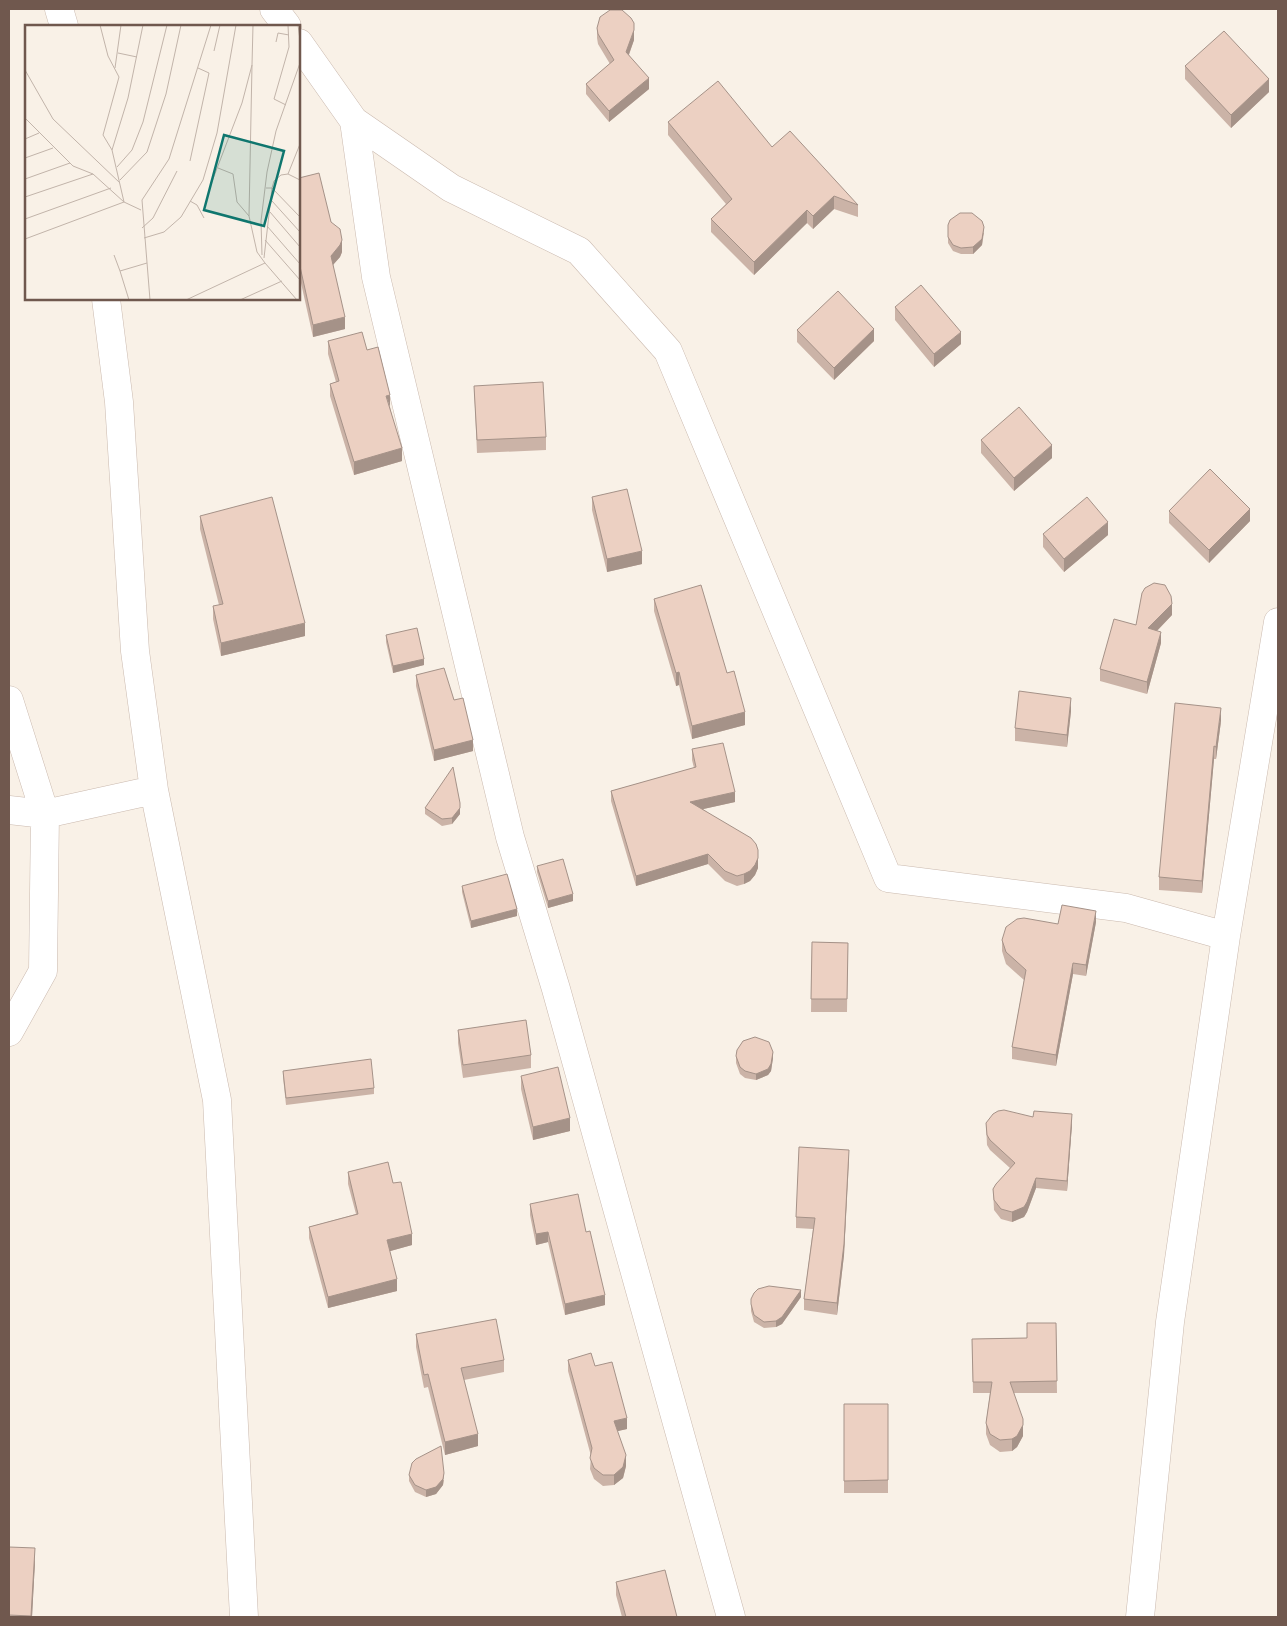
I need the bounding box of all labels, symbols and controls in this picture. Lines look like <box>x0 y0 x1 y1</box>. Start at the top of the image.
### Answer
inset map <box>25 25 300 300</box>

